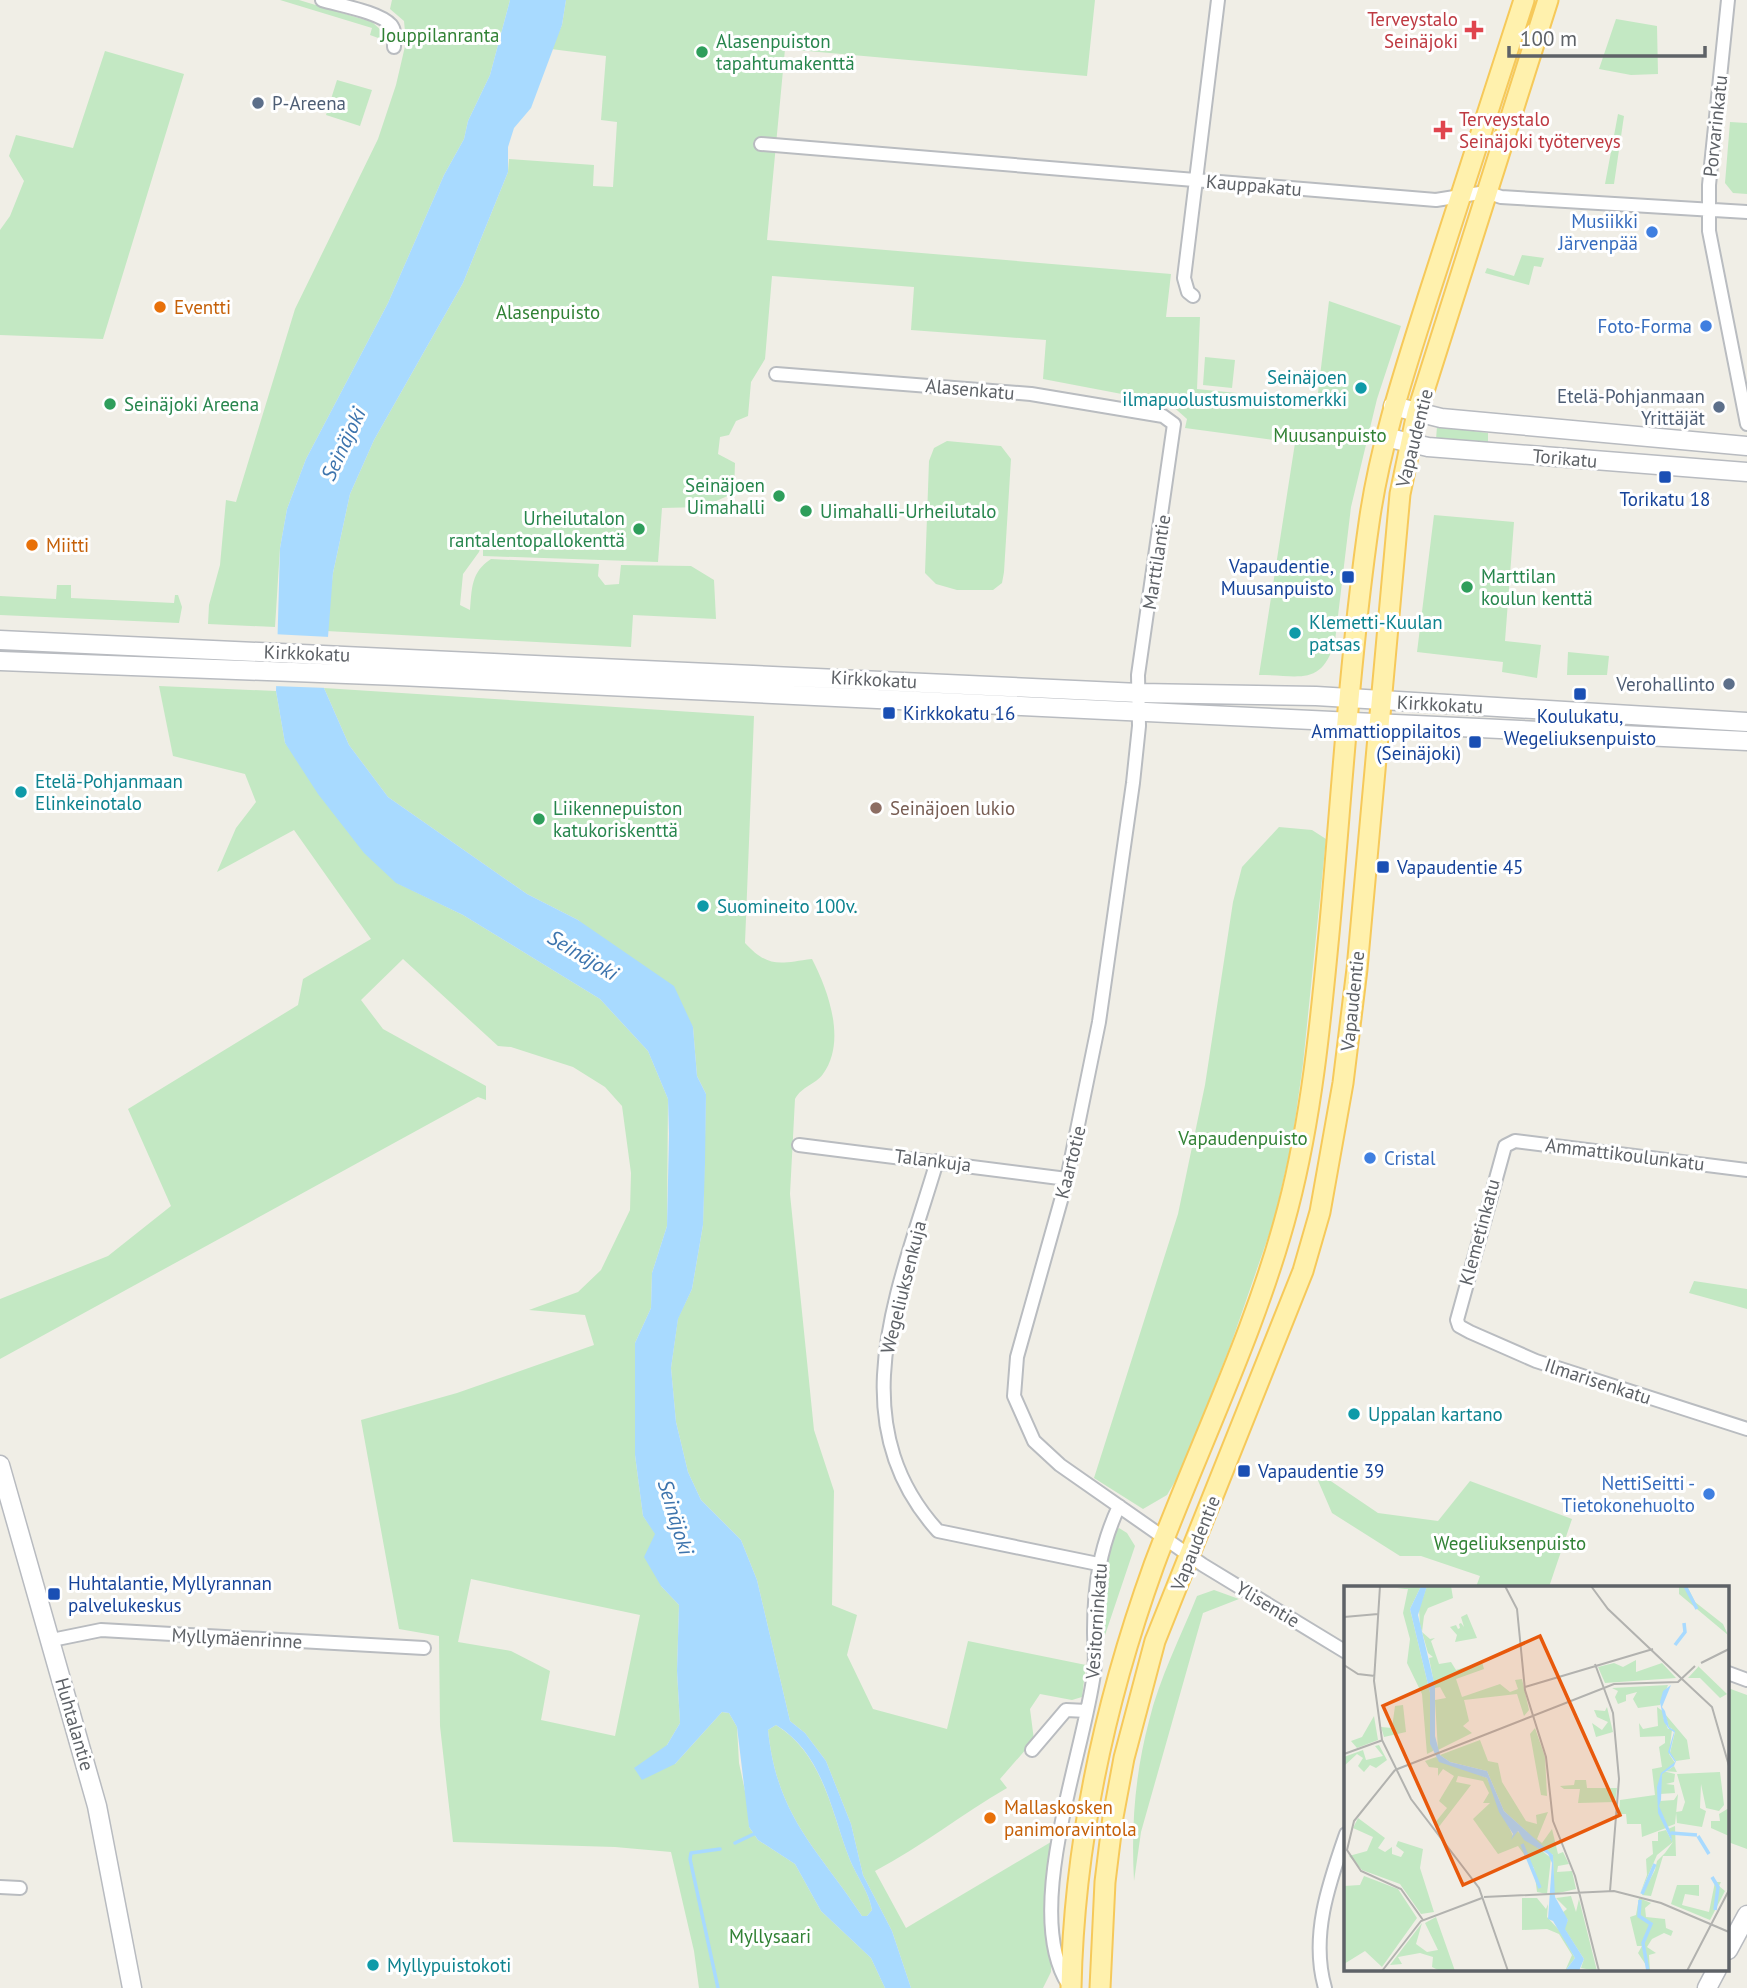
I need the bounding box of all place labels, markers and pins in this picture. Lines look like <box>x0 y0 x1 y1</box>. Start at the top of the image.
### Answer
place label: Terveystalo Seinäjoki <box>1367 7 1458 53</box>
marker: Terveystalo Seinäjoki <box>1464 20 1484 40</box>
place label: Alasenpuiston tapahtumakenttä <box>716 29 855 75</box>
marker: Alasenpuiston tapahtumakenttä <box>694 44 710 60</box>
place label: P-Areena <box>272 91 346 115</box>
marker: P-Areena <box>250 95 266 111</box>
place label: Terveystalo Seinäjoki työterveys <box>1459 107 1621 153</box>
marker: Terveystalo Seinäjoki työterveys <box>1433 120 1453 140</box>
place label: Musiikki Järvenpää <box>1557 209 1638 255</box>
marker: Musiikki Järvenpää <box>1644 224 1660 240</box>
place label: Eventti <box>174 295 231 319</box>
marker: Eventti <box>152 299 168 315</box>
place label: Foto-Forma <box>1597 314 1692 338</box>
marker: Foto-Forma <box>1698 318 1714 334</box>
place label: Seinäjoen ilmapuolustusmuistomerkki <box>1122 365 1347 411</box>
marker: Seinäjoen ilmapuolustusmuistomerkki <box>1353 380 1369 396</box>
place label: Etelä-Pohjanmaan Yrittäjät <box>1557 384 1706 430</box>
place label: Seinäjoki Areena <box>124 392 259 416</box>
marker: Seinäjoki Areena <box>102 396 118 412</box>
marker: Etelä-Pohjanmaan Yrittäjät <box>1711 399 1727 415</box>
marker: Torikatu 18 <box>1657 469 1673 485</box>
place label: Seinäjoen Uimahalli <box>685 473 765 519</box>
place label: Torikatu 18 <box>1620 487 1710 511</box>
marker: Seinäjoen Uimahalli <box>771 488 787 504</box>
place label: Uimahalli-Urheilutalo <box>820 499 997 523</box>
marker: Uimahalli-Urheilutalo <box>798 503 814 519</box>
place label: Urheilutalon rantalentopallokenttä <box>449 506 625 552</box>
marker: Urheilutalon rantalentopallokenttä <box>631 521 647 537</box>
place label: Miitti <box>46 533 89 557</box>
marker: Miitti <box>24 537 40 553</box>
place label: Vapaudentie, Muusanpuisto <box>1221 554 1334 600</box>
place label: Marttilan koulun kenttä <box>1481 564 1593 610</box>
marker: Vapaudentie, Muusanpuisto <box>1340 569 1356 585</box>
marker: Marttilan koulun kenttä <box>1459 579 1475 595</box>
place label: Klemetti-Kuulan patsas <box>1309 610 1443 656</box>
marker: Klemetti-Kuulan patsas <box>1287 625 1303 641</box>
place label: Verohallinto <box>1615 672 1715 696</box>
marker: Verohallinto <box>1721 676 1737 692</box>
marker: Koulukatu, Wegeliuksenpuisto <box>1572 686 1588 702</box>
place label: Kirkkokatu 16 <box>903 701 1015 725</box>
place label: Koulukatu, Wegeliuksenpuisto <box>1504 704 1656 750</box>
marker: Kirkkokatu 16 <box>881 705 897 721</box>
place label: Ammattioppilaitos (Seinäjoki) <box>1311 719 1461 765</box>
marker: Ammattioppilaitos (Seinäjoki) <box>1467 734 1483 750</box>
place label: Etelä-Pohjanmaan Elinkeinotalo <box>35 769 183 815</box>
marker: Etelä-Pohjanmaan Elinkeinotalo <box>13 784 29 800</box>
place label: Liikennepuiston katukoriskenttä <box>553 796 682 842</box>
place label: Seinäjoen lukio <box>890 796 1015 820</box>
marker: Seinäjoen lukio <box>868 800 884 816</box>
marker: Liikennepuiston katukoriskenttä <box>531 811 547 827</box>
place label: Vapaudentie 45 <box>1396 855 1523 879</box>
marker: Vapaudentie 45 <box>1375 859 1391 875</box>
place label: Suomineito 100v. <box>717 894 858 918</box>
marker: Suomineito 100v. <box>695 898 711 914</box>
place label: Cristal <box>1384 1146 1436 1170</box>
marker: Cristal <box>1362 1150 1378 1166</box>
place label: Uppalan kartano <box>1368 1402 1503 1426</box>
marker: Uppalan kartano <box>1346 1406 1362 1422</box>
place label: Vapaudentie 39 <box>1257 1459 1384 1483</box>
marker: Vapaudentie 39 <box>1236 1463 1252 1479</box>
place label: NettiSeitti - Tietokonehuolto <box>1561 1471 1695 1517</box>
marker: NettiSeitti - Tietokonehuolto <box>1701 1486 1717 1502</box>
place label: Huhtalantie, Myllyrannan palvelukeskus <box>68 1571 272 1617</box>
marker: Huhtalantie, Myllyrannan palvelukeskus <box>46 1586 62 1602</box>
place label: Mallaskosken panimoravintola <box>1004 1795 1137 1841</box>
marker: Mallaskosken panimoravintola <box>982 1810 998 1826</box>
place label: Myllypuistokoti <box>387 1953 511 1977</box>
marker: Myllypuistokoti <box>365 1957 381 1973</box>

